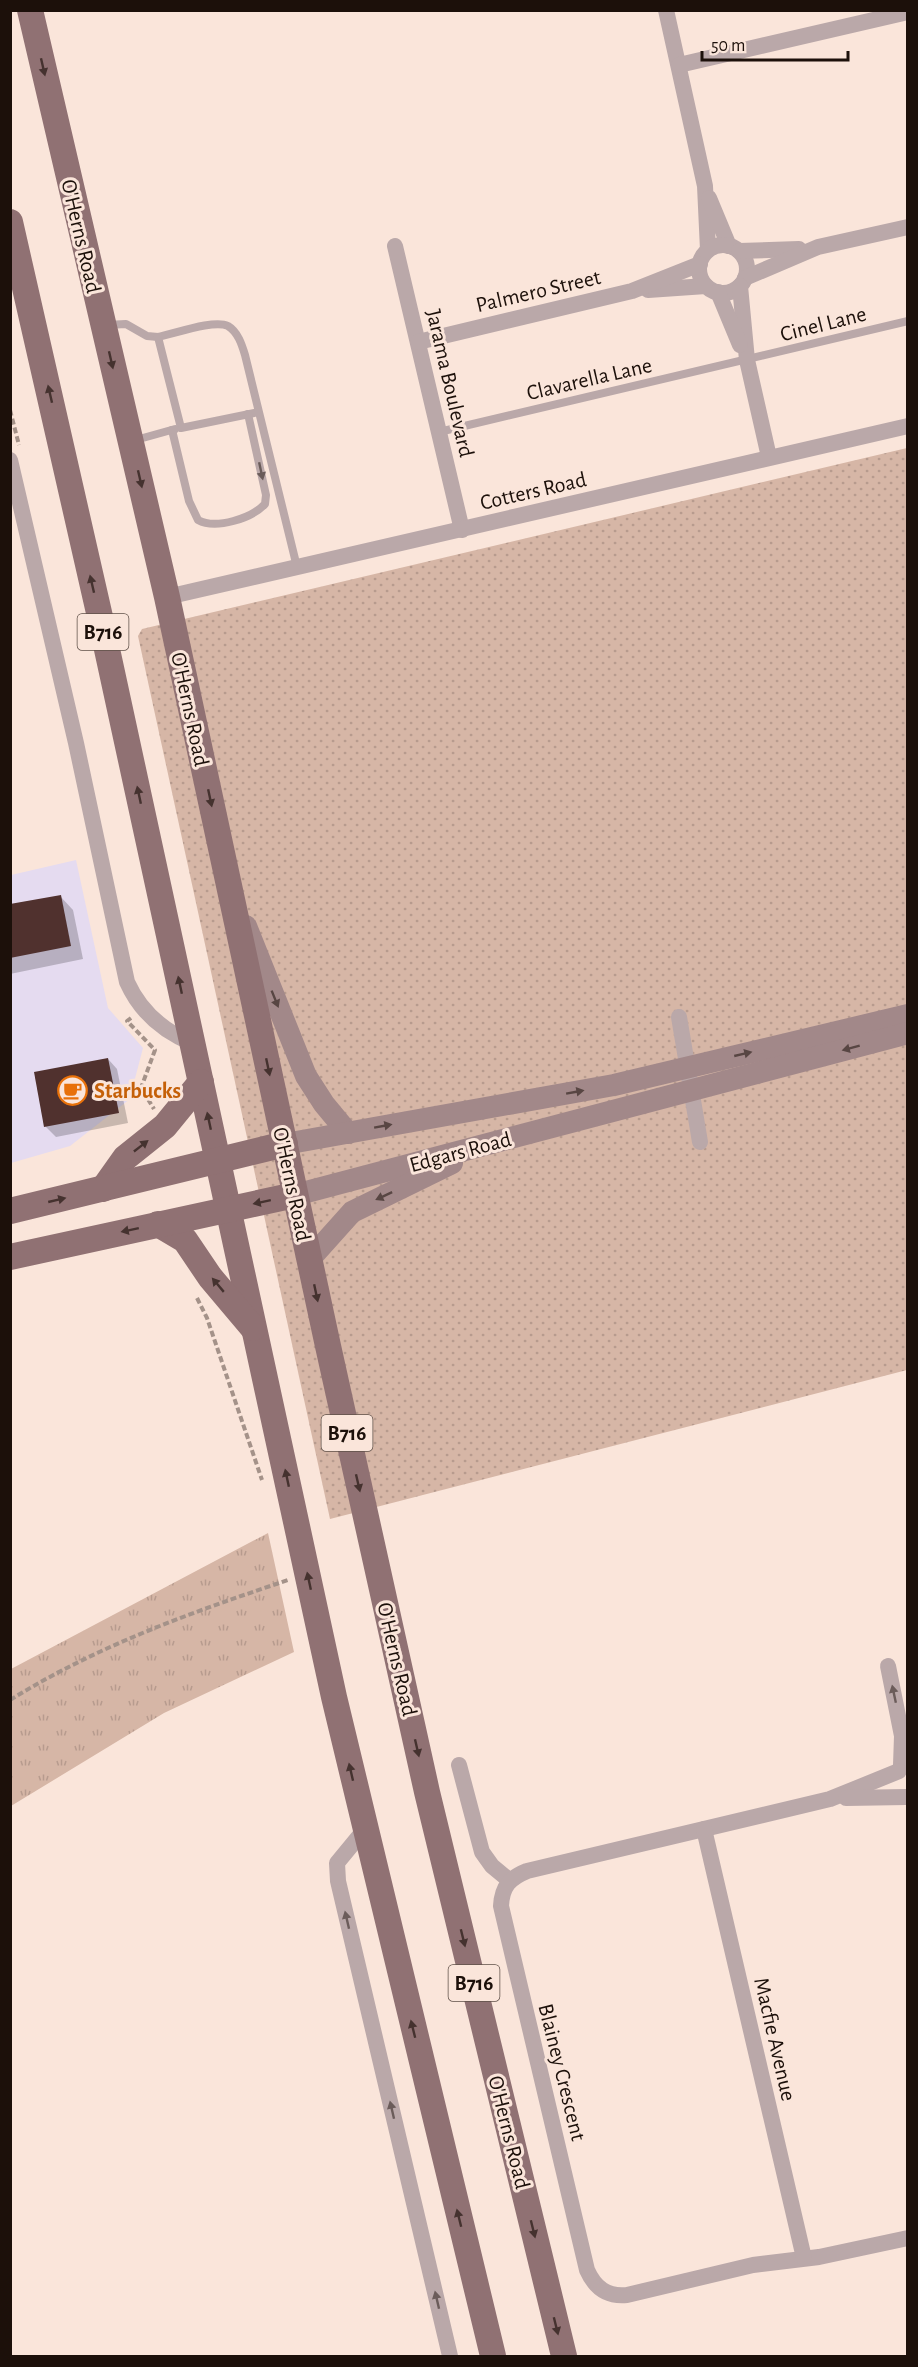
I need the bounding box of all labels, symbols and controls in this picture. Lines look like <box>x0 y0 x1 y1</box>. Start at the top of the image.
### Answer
scale bar <box>702 24 848 62</box>
text: 50 m <box>711 37 745 55</box>
one-way arrow <box>39 58 49 77</box>
street label: O'Herns Road <box>57 177 105 295</box>
street label: Palmero Street <box>474 266 603 316</box>
street label: Cinel Lane <box>778 303 869 345</box>
street label: Jarama Boulevard <box>422 307 478 459</box>
one-way arrow <box>107 350 117 369</box>
street label: Clavarella Lane <box>524 354 654 404</box>
one-way arrow <box>44 384 54 403</box>
one-way arrow <box>256 462 266 480</box>
street label: Cotters Road <box>478 468 588 514</box>
one-way arrow <box>135 470 145 489</box>
one-way arrow <box>87 575 97 593</box>
road number: B716 <box>78 614 128 650</box>
street label: O'Herns Road <box>167 650 213 768</box>
one-way arrow <box>133 786 143 804</box>
one-way arrow <box>206 789 216 807</box>
one-way arrow <box>175 976 184 995</box>
one-way arrow <box>270 990 280 1008</box>
one-way arrow <box>842 1043 860 1053</box>
one-way arrow <box>734 1049 752 1059</box>
one-way arrow <box>264 1057 273 1076</box>
cafe icon: Starbucks <box>57 1074 89 1106</box>
place label: Starbucks <box>94 1080 181 1102</box>
one-way arrow <box>566 1087 585 1096</box>
one-way arrow <box>204 1111 213 1130</box>
one-way arrow <box>374 1121 393 1130</box>
street label: O'Herns Road <box>269 1125 315 1243</box>
street label: Edgars Road <box>407 1128 514 1176</box>
one-way arrow <box>133 1139 149 1152</box>
one-way arrow <box>376 1192 393 1201</box>
one-way arrow <box>47 1195 66 1205</box>
one-way arrow <box>252 1198 271 1207</box>
one-way arrow <box>121 1226 140 1235</box>
one-way arrow <box>211 1277 224 1293</box>
one-way arrow <box>312 1284 321 1303</box>
road number: B716 <box>322 1415 372 1451</box>
one-way arrow <box>282 1468 291 1487</box>
one-way arrow <box>354 1474 364 1493</box>
one-way arrow <box>304 1572 313 1591</box>
street label: O'Herns Road <box>373 1600 421 1718</box>
one-way arrow <box>889 1685 898 1704</box>
one-way arrow <box>413 1739 423 1757</box>
one-way arrow <box>346 1763 356 1781</box>
one-way arrow <box>342 1911 352 1929</box>
one-way arrow <box>458 1928 468 1947</box>
road number: B716 <box>448 1965 500 2001</box>
street label: Macfie Avenue <box>750 1975 800 2103</box>
street label: Blainey Crescent <box>534 2001 590 2143</box>
one-way arrow <box>407 2019 417 2038</box>
street label: O'Herns Road <box>484 2073 534 2191</box>
one-way arrow <box>387 2100 396 2119</box>
one-way arrow <box>453 2209 463 2227</box>
one-way arrow <box>529 2220 539 2238</box>
one-way arrow <box>431 2290 441 2309</box>
one-way arrow <box>552 2317 562 2335</box>

